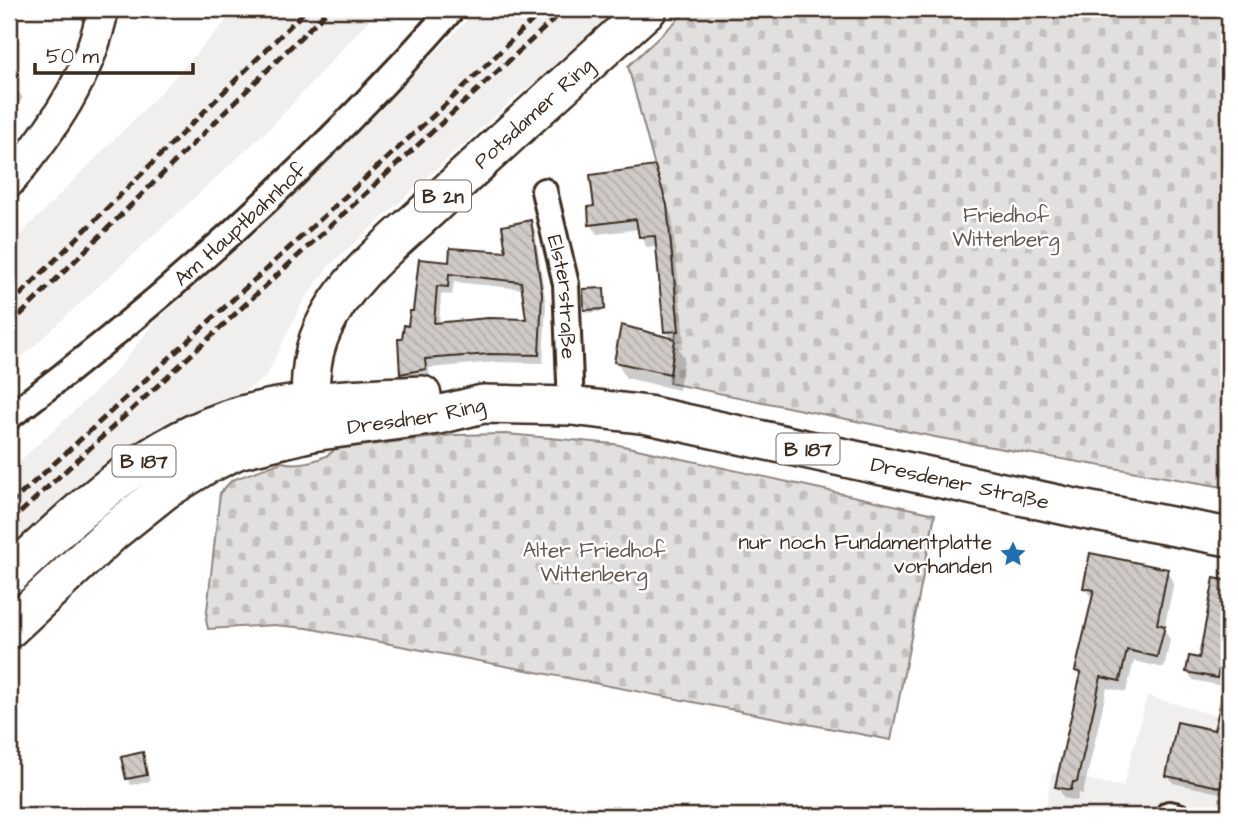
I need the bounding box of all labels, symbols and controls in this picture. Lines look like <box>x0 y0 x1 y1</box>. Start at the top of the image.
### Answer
scale bar <box>35 32 192 76</box>
text: 50 m <box>46 42 100 71</box>
street label: Potsdamer Ring <box>467 51 601 176</box>
street label: Am Hauptbahnhof <box>168 156 313 293</box>
road number: B 2n <box>415 180 471 212</box>
park label: Friedhof Wittenberg <box>952 201 1060 256</box>
street label: Elsterstraße <box>540 232 583 360</box>
street label: Dresdner Ring <box>346 390 489 442</box>
road number: B 187 <box>776 433 840 464</box>
road number: B 187 <box>113 446 176 476</box>
street label: Dresdener Straße <box>868 450 1052 517</box>
place label: nur noch Fundamentplatte vorhanden <box>739 528 992 581</box>
park label: Alter Friedhof Wittenberg <box>523 536 666 591</box>
place icon: nur noch Fundamentplatte vorhanden <box>998 539 1028 569</box>

